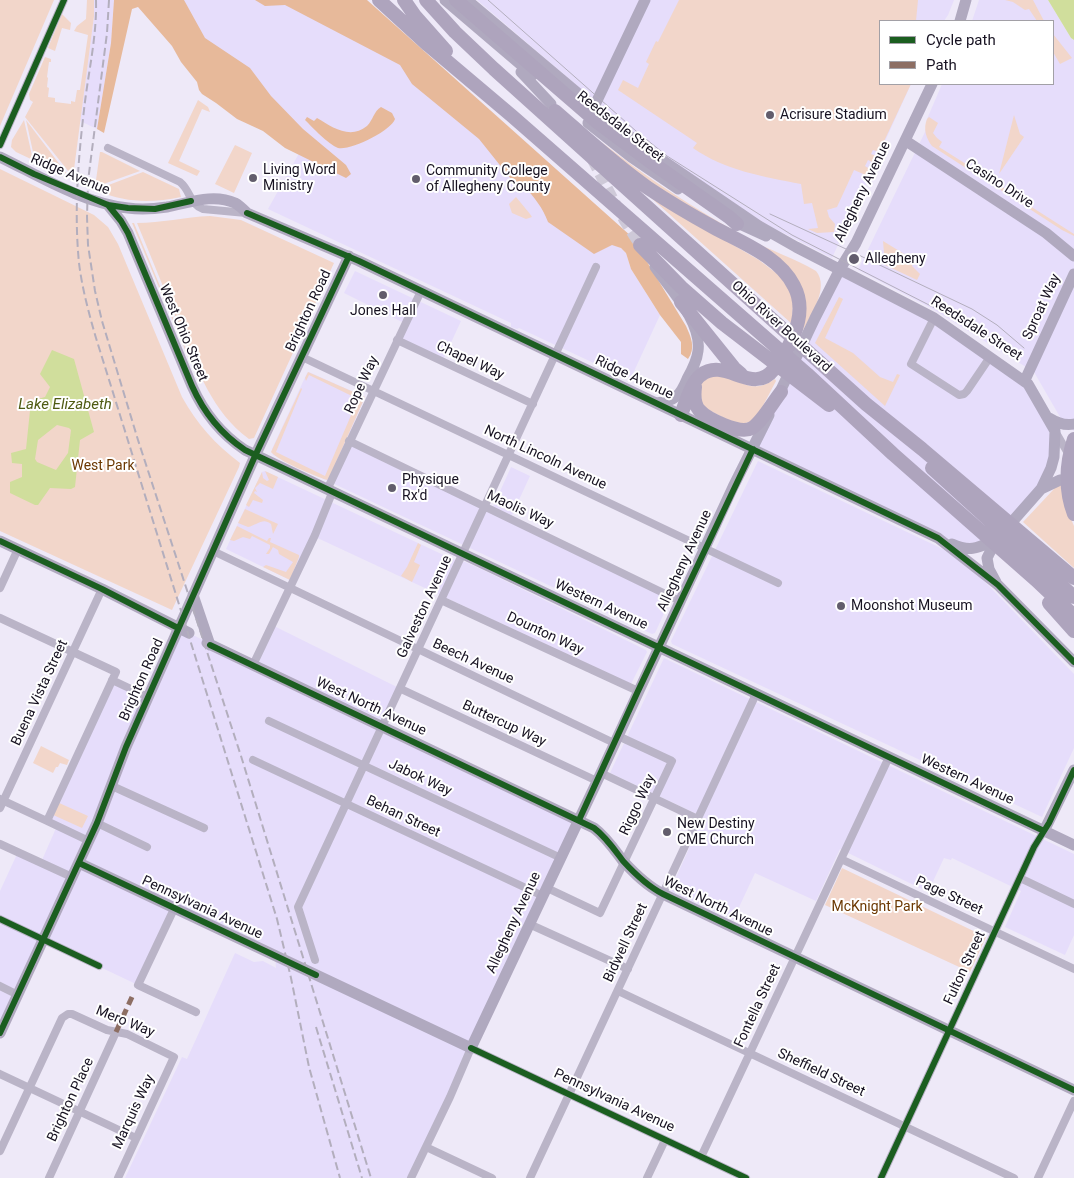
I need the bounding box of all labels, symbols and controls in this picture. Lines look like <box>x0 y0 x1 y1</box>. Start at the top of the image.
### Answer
legend <box>879 20 1054 85</box>
text: Cycle path <box>926 31 996 49</box>
text: Path <box>926 56 957 74</box>
street label: Reedsdale Street <box>573 88 667 166</box>
place label: Acrisure Stadium <box>780 107 887 123</box>
marker: Acrisure Stadium <box>764 109 776 121</box>
street label: Allegheny Avenue <box>831 139 895 245</box>
street label: Ridge Avenue <box>28 151 112 199</box>
street label: Casino Drive <box>962 156 1036 212</box>
place label: Living Word Ministry <box>263 162 336 194</box>
place label: Community College of Allegheny County <box>426 163 550 196</box>
marker: Living Word Ministry <box>247 172 259 184</box>
marker: Community College of Allegheny County <box>410 173 422 185</box>
place label: Allegheny <box>865 251 926 267</box>
marker: Allegheny <box>847 252 861 266</box>
street label: Brighton Road <box>283 267 335 355</box>
street label: Sproat Way <box>1019 271 1065 343</box>
street label: Ohio River Boulevard <box>728 278 834 376</box>
street label: West Ohio Street <box>155 282 211 384</box>
marker: Jones Hall <box>377 289 389 301</box>
street label: Reedsdale Street <box>927 293 1025 365</box>
place label: Jones Hall <box>350 303 416 319</box>
street label: Chapel Way <box>433 338 507 384</box>
street label: Rope Way <box>341 353 383 417</box>
street label: Ridge Avenue <box>592 353 676 403</box>
water label: Lake Elizabeth <box>18 396 112 414</box>
street label: North Lincoln Avenue <box>481 422 609 494</box>
park label: West Park <box>71 458 135 474</box>
place label: Physique Rx'd <box>402 472 459 504</box>
marker: Physique Rx'd <box>386 482 398 494</box>
street label: Maolis Way <box>484 487 556 533</box>
street label: Allegheny Avenue <box>654 508 716 614</box>
street label: Galveston Avenue <box>394 553 456 661</box>
street label: Western Avenue <box>552 576 650 634</box>
place label: Moonshot Museum <box>851 598 972 614</box>
marker: Moonshot Museum <box>835 600 847 612</box>
street label: Dounton Way <box>504 609 586 659</box>
street label: Brighton Road <box>116 636 168 724</box>
street label: Beech Avenue <box>430 636 516 688</box>
street label: Buena Vista Street <box>8 637 72 749</box>
street label: West North Avenue <box>313 674 429 740</box>
street label: Buttercup Way <box>460 697 548 751</box>
street label: Western Avenue <box>918 751 1016 809</box>
street label: Jabok Way <box>386 756 454 800</box>
street label: Riggo Way <box>617 772 659 838</box>
street label: Behan Street <box>363 793 443 841</box>
place label: New Destiny CME Church <box>677 816 755 849</box>
marker: New Destiny CME Church <box>661 826 673 838</box>
street label: Allegheny Avenue <box>483 870 545 976</box>
street label: Pennsylvania Avenue <box>139 873 265 943</box>
street label: West North Avenue <box>661 873 775 941</box>
street label: Page Street <box>913 873 985 919</box>
park label: McKnight Park <box>831 899 923 915</box>
street label: Bidwell Street <box>600 901 652 985</box>
street label: Fulton Street <box>941 929 989 1007</box>
street label: Fontella Street <box>731 962 785 1050</box>
street label: Mero Way <box>93 1003 157 1041</box>
street label: Sheffield Street <box>775 1045 867 1101</box>
street label: Brighton Place <box>44 1055 98 1145</box>
street label: Pennsylvania Avenue <box>551 1066 677 1136</box>
street label: Marquis Way <box>109 1072 159 1152</box>

